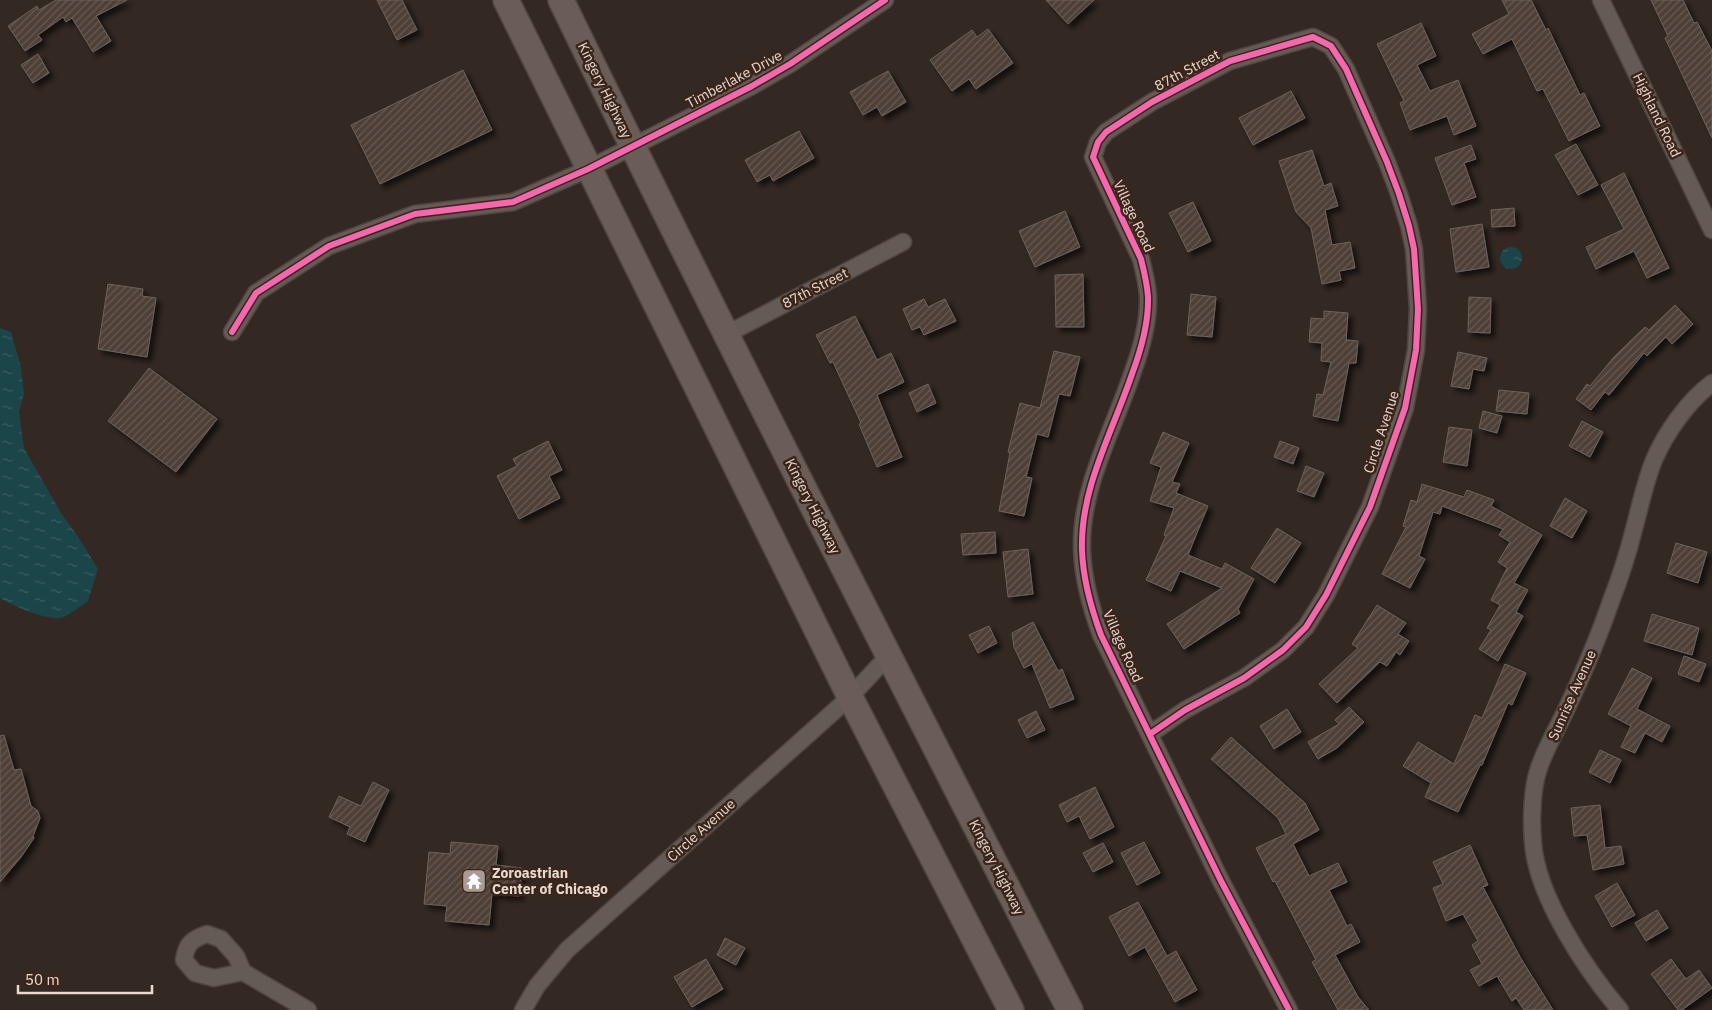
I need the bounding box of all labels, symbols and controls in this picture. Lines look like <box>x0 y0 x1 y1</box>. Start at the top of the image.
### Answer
street label: Kingery Highway <box>574 39 636 141</box>
street label: 87th Street <box>1151 45 1223 95</box>
street label: Timberlake Drive <box>683 46 786 112</box>
street label: Highland Road <box>1629 70 1685 160</box>
street label: Village Road <box>1109 177 1159 255</box>
street label: 87th Street <box>779 264 851 312</box>
street label: Circle Avenue <box>1359 388 1403 476</box>
street label: Kingery Highway <box>781 455 845 557</box>
street label: Village Road <box>1099 607 1147 685</box>
street label: Sunrise Avenue <box>1544 647 1600 743</box>
street label: Circle Avenue <box>663 794 739 865</box>
street label: Kingery Highway <box>965 816 1029 918</box>
place label: Zoroastrian Center of Chicago <box>492 864 608 898</box>
temple icon: Zoroastrian Center of Chicago <box>461 868 487 894</box>
scale bar <box>18 962 151 994</box>
text: 50 m <box>25 970 60 989</box>

